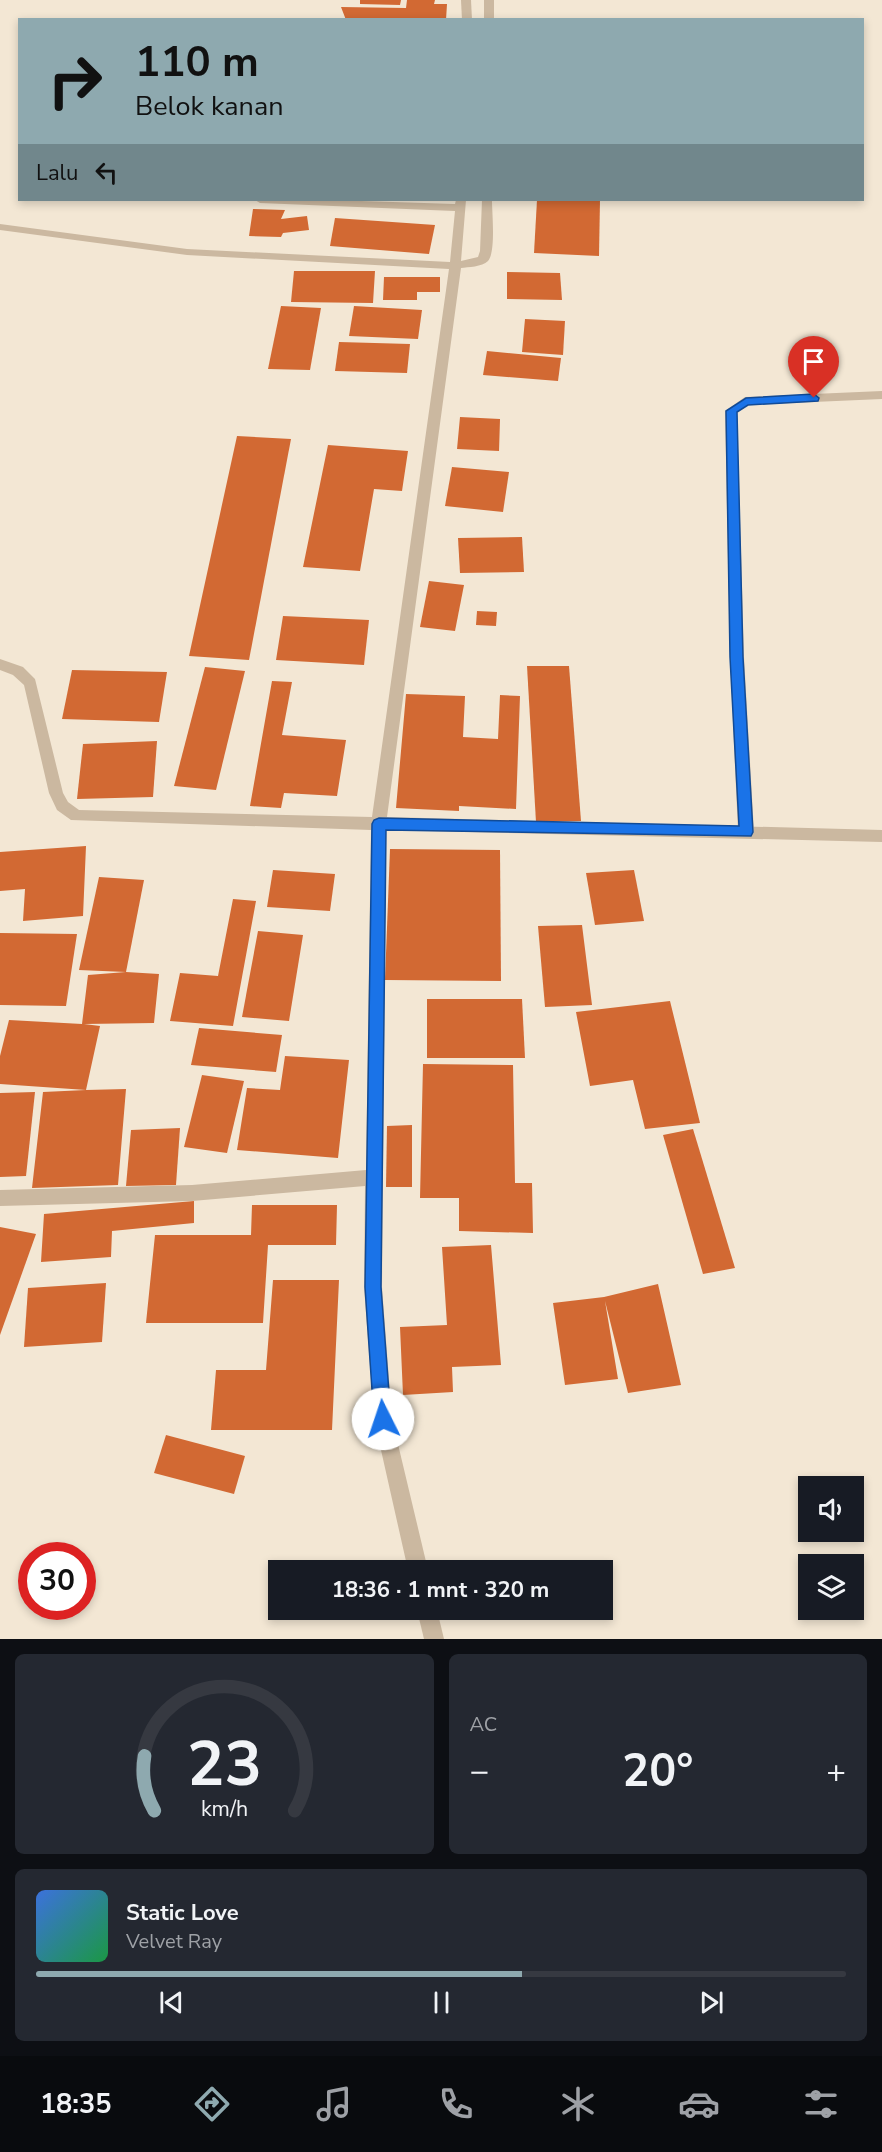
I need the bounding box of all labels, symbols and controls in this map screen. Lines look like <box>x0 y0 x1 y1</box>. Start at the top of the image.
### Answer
text: 110 m <box>135 34 259 91</box>
icon: right <box>36 42 114 120</box>
text: Belok kanan <box>135 88 284 125</box>
icon: left <box>90 156 123 189</box>
text: Lalu <box>36 158 78 188</box>
pin <box>788 336 839 398</box>
icon: arrive <box>797 345 830 378</box>
position arrow <box>351 1387 415 1451</box>
map controls <box>798 1476 864 1620</box>
button: sound <box>798 1476 864 1542</box>
speed limit sign: 30 <box>18 1542 96 1620</box>
button: layers <box>798 1554 864 1620</box>
text: 18:36 · 1 mnt · 320 m <box>332 1575 549 1605</box>
text: AC <box>470 1711 497 1738</box>
text: 23 <box>187 1722 262 1807</box>
text: 20° <box>622 1741 693 1802</box>
text: − <box>470 1749 489 1794</box>
text: + <box>826 1749 846 1794</box>
text: km/h <box>201 1794 248 1824</box>
text: Static Love <box>126 1898 239 1928</box>
text: Velvet Ray <box>126 1928 222 1955</box>
icon: previous <box>155 1986 188 2019</box>
icon: pause <box>425 1986 458 2019</box>
icon: next <box>695 1986 728 2019</box>
icon: directions <box>191 2083 233 2125</box>
icon: music <box>313 2083 355 2125</box>
icon: phone <box>435 2083 477 2125</box>
icon: climate <box>557 2083 599 2125</box>
icon: car <box>678 2083 720 2125</box>
icon: filters <box>800 2083 842 2125</box>
text: 18:35 <box>40 2086 111 2123</box>

